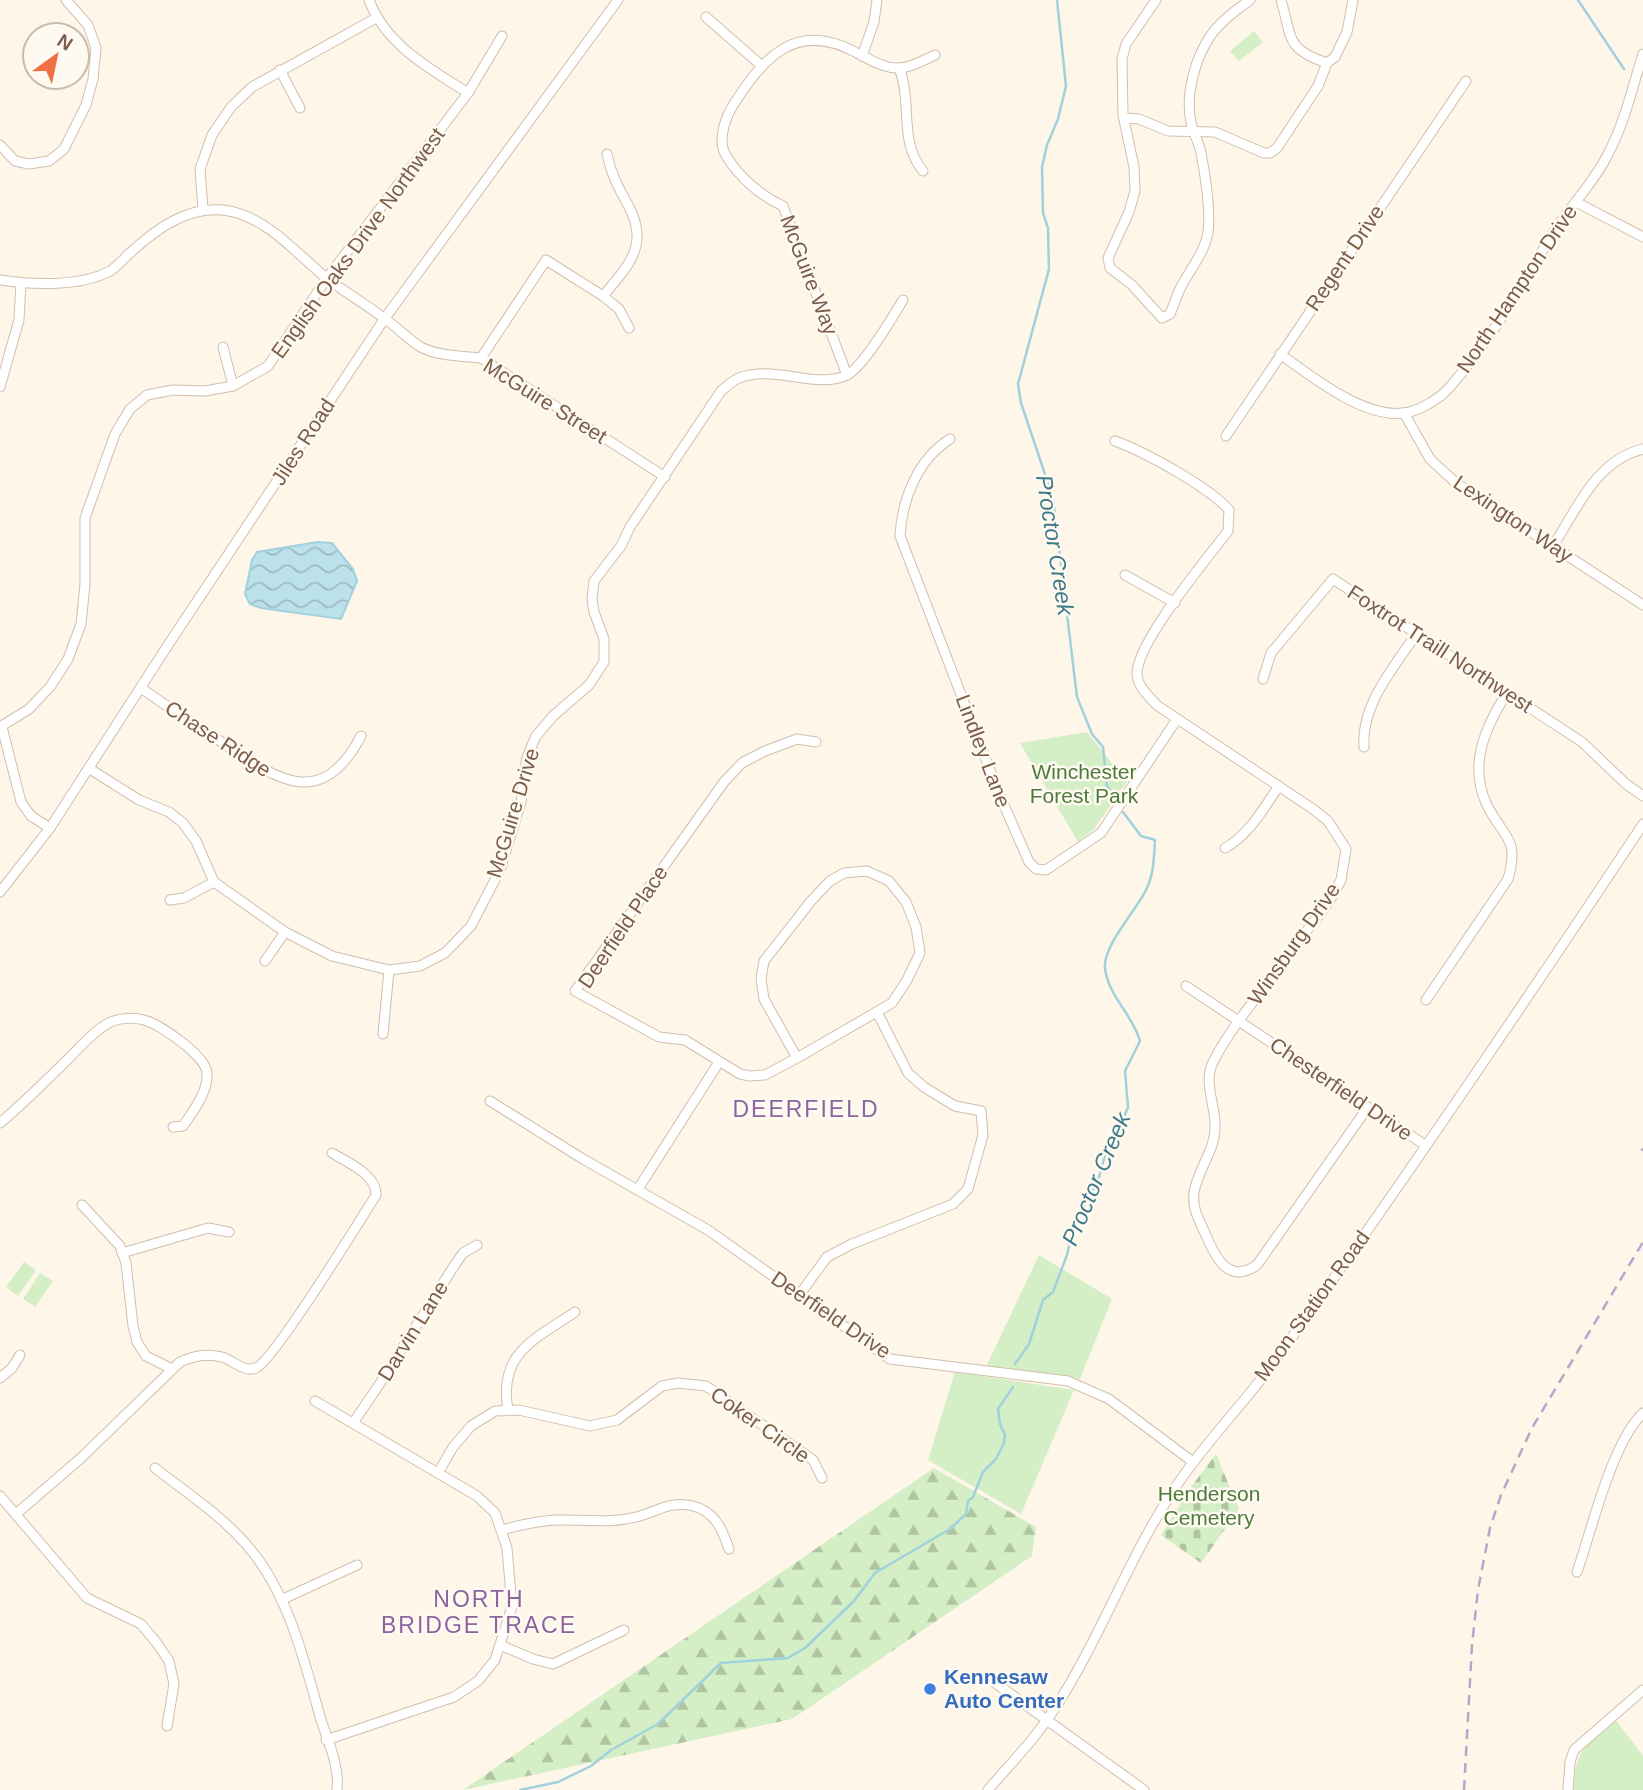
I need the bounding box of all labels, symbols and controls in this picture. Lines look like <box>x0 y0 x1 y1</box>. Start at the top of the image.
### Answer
north arrow <box>21 21 91 91</box>
text: N <box>54 30 76 55</box>
street label: English Oaks Drive Northwest <box>266 123 449 362</box>
street label: Regent Drive <box>1301 200 1388 315</box>
street label: North Hampton Drive <box>1452 201 1581 377</box>
street label: McGuire Way <box>776 212 843 338</box>
street label: McGuire Street <box>479 353 611 448</box>
street label: Jiles Road <box>266 394 339 489</box>
street label: Lexington Way <box>1450 470 1577 567</box>
water label: Proctor Creek <box>1031 473 1079 619</box>
street label: Foxtrot Traill Northwest <box>1343 580 1537 717</box>
street label: Lindley Lane <box>951 691 1016 811</box>
street label: Chase Ridge <box>161 696 275 781</box>
street label: McGuire Drive <box>482 745 543 880</box>
park label: Winchester Forest Park <box>1030 760 1139 807</box>
street label: Deerfield Place <box>573 861 672 992</box>
street label: Winsburg Drive <box>1243 878 1344 1009</box>
street label: Chesterfield Drive <box>1266 1032 1417 1145</box>
district label: DEERFIELD <box>732 1096 880 1122</box>
water label: Proctor Creek <box>1056 1107 1136 1249</box>
street label: Moon Station Road <box>1249 1226 1374 1385</box>
street label: Deerfield Drive <box>767 1266 895 1363</box>
street label: Darvin Lane <box>373 1277 452 1385</box>
street label: Coker Circle <box>706 1382 814 1467</box>
park label: Henderson Cemetery <box>1158 1482 1260 1529</box>
district label: NORTH BRIDGE TRACE <box>381 1586 577 1638</box>
place label: Kennesaw Auto Center <box>944 1665 1064 1712</box>
marker: Kennesaw Auto Center <box>922 1681 938 1697</box>

